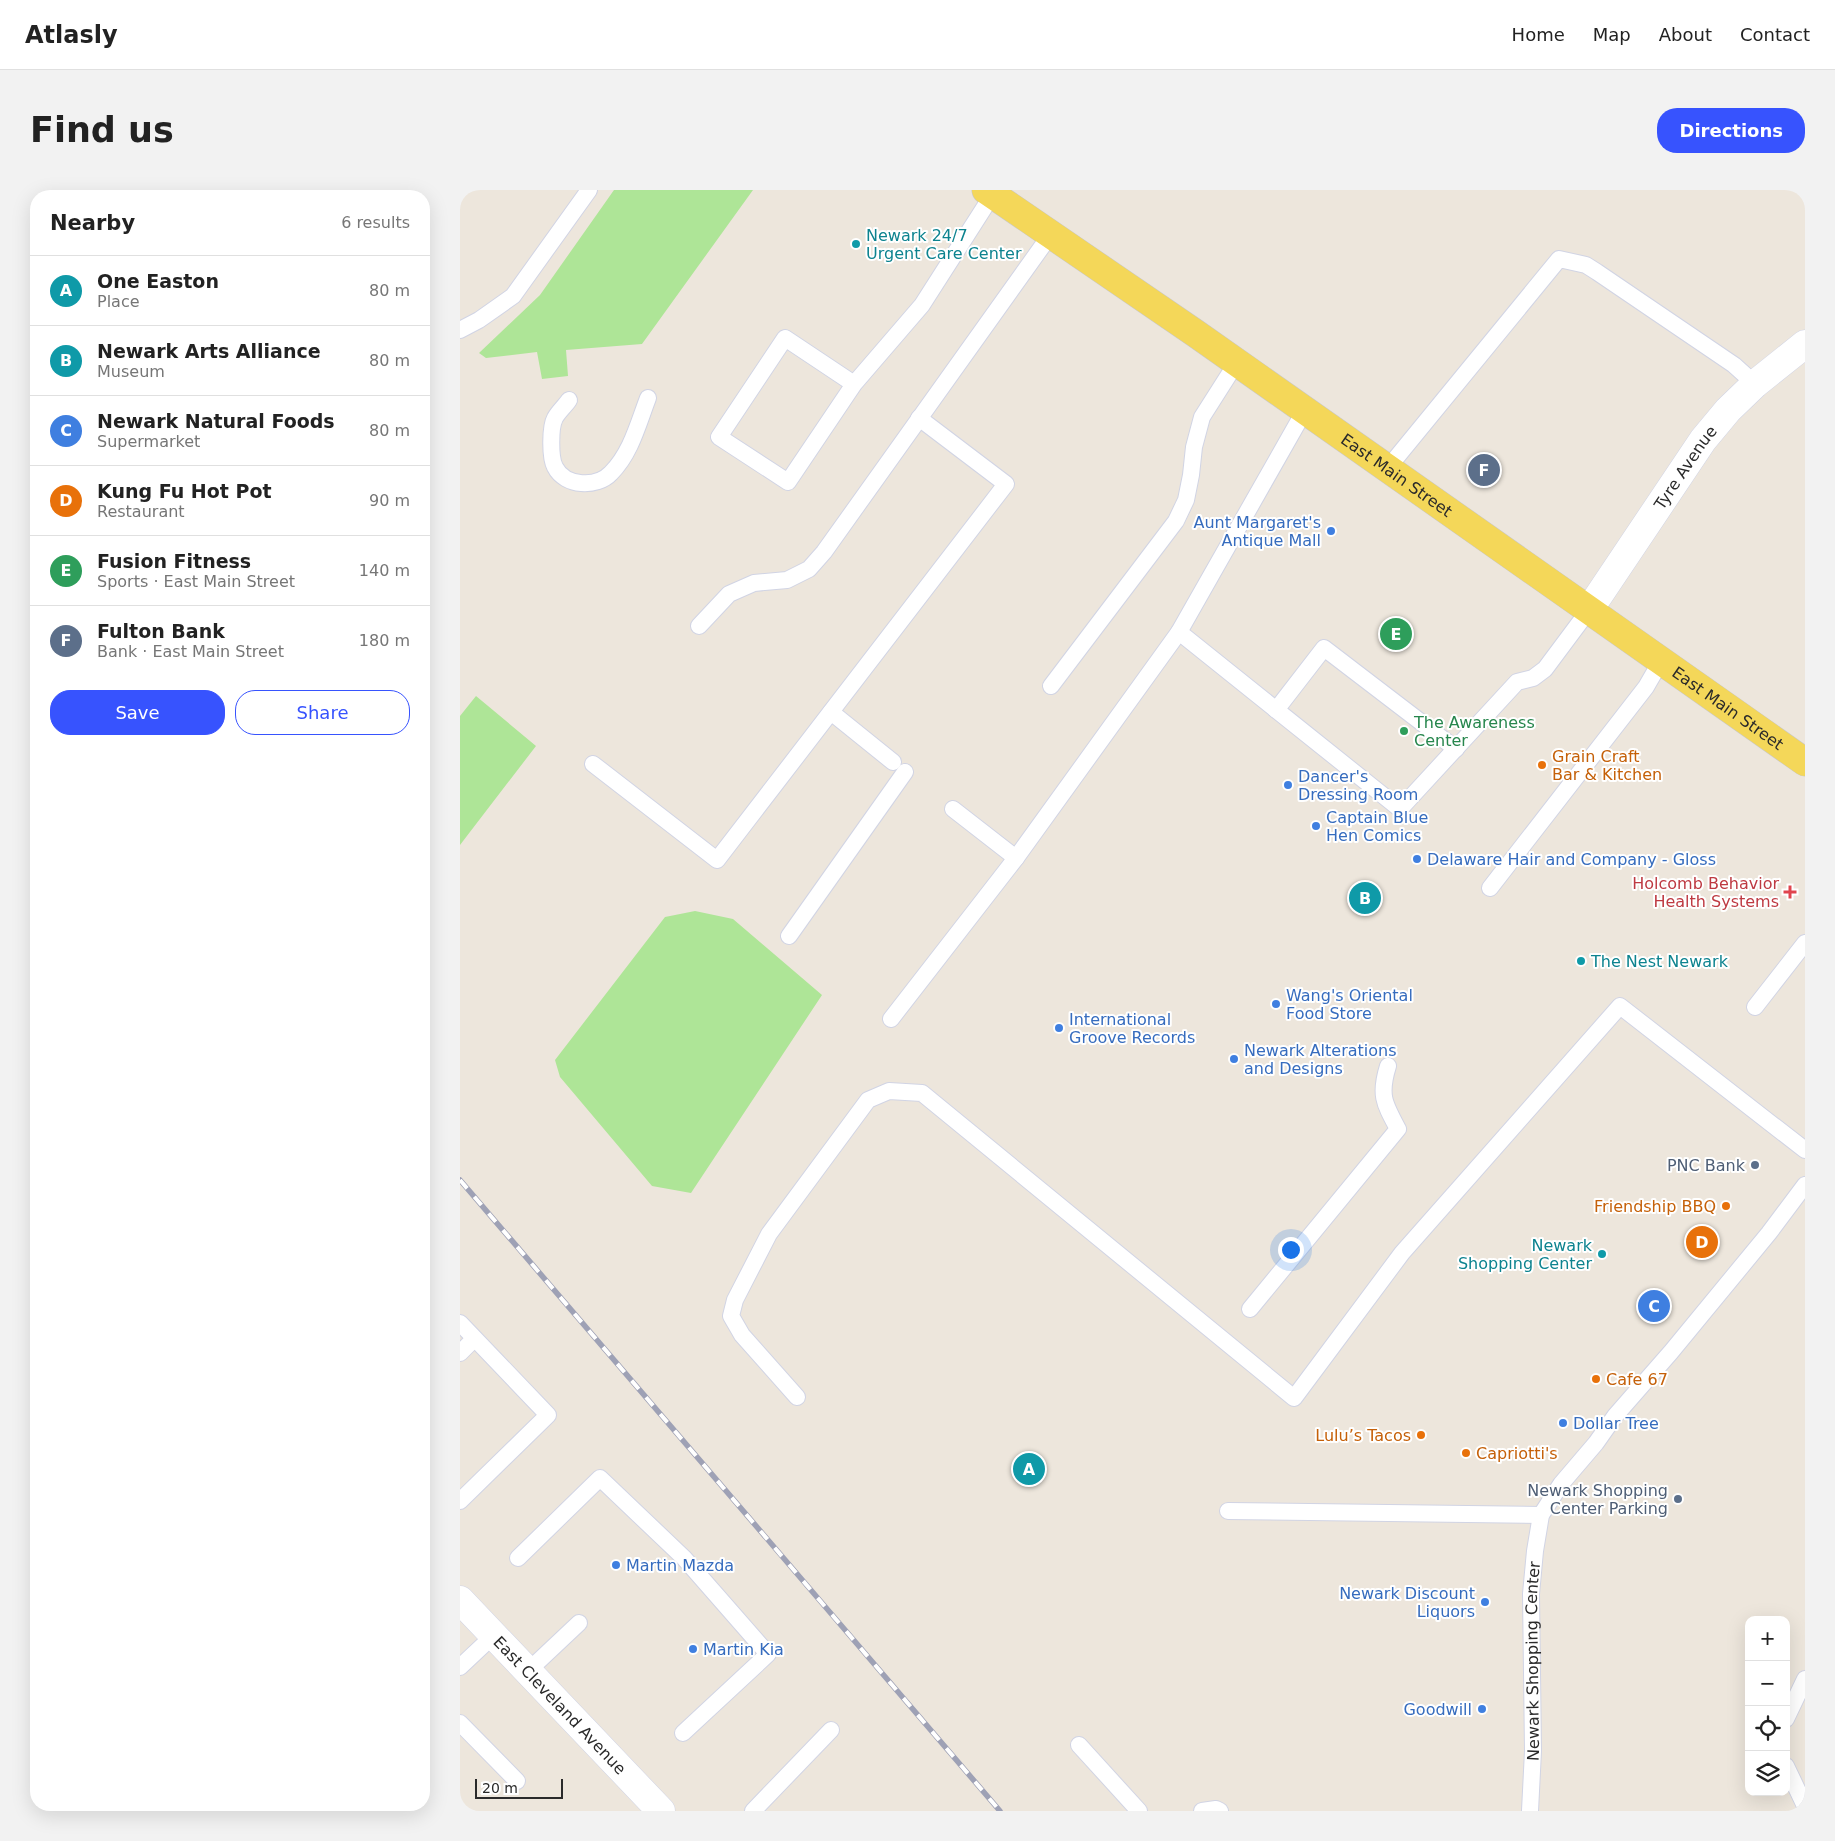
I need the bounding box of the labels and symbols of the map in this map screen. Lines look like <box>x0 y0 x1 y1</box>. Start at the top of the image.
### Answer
place label: Newark 24/7 Urgent Care Center <box>866 226 1022 263</box>
marker: Newark 24/7 Urgent Care Center <box>850 238 862 250</box>
street label: Tyre Avenue <box>1650 422 1721 514</box>
street label: East Main Street <box>1337 430 1456 521</box>
pin: F <box>1468 451 1500 489</box>
place label: Aunt Margaret's Antique Mall <box>1193 513 1321 550</box>
marker: Aunt Margaret's Antique Mall <box>1325 525 1337 537</box>
pin: E <box>1380 615 1412 653</box>
street label: East Main Street <box>1669 663 1787 754</box>
place label: The Awareness Center <box>1413 713 1535 750</box>
marker: The Awareness Center <box>1398 725 1410 737</box>
place label: Grain Craft Bar & Kitchen <box>1552 747 1662 784</box>
marker: Grain Craft Bar & Kitchen <box>1536 759 1548 771</box>
place label: Dancer's Dressing Room <box>1298 767 1418 804</box>
marker: Dancer's Dressing Room <box>1282 779 1294 791</box>
place label: Captain Blue Hen Comics <box>1326 808 1428 845</box>
marker: Captain Blue Hen Comics <box>1310 820 1322 832</box>
place label: Delaware Hair and Company - Gloss <box>1427 850 1716 869</box>
marker: Delaware Hair and Company - Gloss <box>1411 853 1423 865</box>
place label: Holcomb Behavior Health Systems <box>1632 874 1779 911</box>
pin: B <box>1349 879 1381 917</box>
marker: Holcomb Behavior Health Systems <box>1783 885 1797 899</box>
place label: The Nest Newark <box>1590 952 1729 971</box>
marker: The Nest Newark <box>1575 955 1587 967</box>
place label: Wang's Oriental Food Store <box>1286 986 1413 1023</box>
marker: Wang's Oriental Food Store <box>1270 998 1282 1010</box>
place label: International Groove Records <box>1069 1010 1195 1047</box>
marker: International Groove Records <box>1053 1022 1065 1034</box>
place label: Newark Alterations and Designs <box>1244 1041 1397 1078</box>
marker: Newark Alterations and Designs <box>1228 1053 1240 1065</box>
place label: PNC Bank <box>1667 1156 1746 1175</box>
marker: PNC Bank <box>1749 1159 1761 1171</box>
place label: Friendship BBQ <box>1594 1197 1716 1216</box>
marker: Friendship BBQ <box>1720 1200 1732 1212</box>
pin: D <box>1686 1223 1718 1261</box>
place label: Newark Shopping Center <box>1458 1236 1593 1273</box>
your location <box>1278 1237 1304 1263</box>
marker: Newark Shopping Center <box>1596 1248 1608 1260</box>
pin: C <box>1638 1287 1670 1325</box>
place label: Cafe 67 <box>1606 1370 1668 1389</box>
marker: Cafe 67 <box>1590 1373 1602 1385</box>
place label: Dollar Tree <box>1573 1414 1659 1433</box>
marker: Dollar Tree <box>1557 1417 1569 1429</box>
place label: Lulu’s Tacos <box>1315 1426 1411 1445</box>
marker: Lulu’s Tacos <box>1415 1429 1427 1441</box>
place label: Capriotti's <box>1476 1444 1558 1463</box>
marker: Capriotti's <box>1460 1447 1472 1459</box>
pin: A <box>1013 1450 1045 1488</box>
place label: Newark Shopping Center Parking <box>1527 1481 1668 1518</box>
marker: Newark Shopping Center Parking <box>1672 1493 1684 1505</box>
place label: Martin Mazda <box>626 1556 734 1575</box>
marker: Martin Mazda <box>610 1559 622 1571</box>
street label: Newark Shopping Center <box>1522 1560 1544 1761</box>
place label: Newark Discount Liquors <box>1339 1584 1475 1621</box>
marker: Newark Discount Liquors <box>1479 1596 1491 1608</box>
street label: East Cleveland Avenue <box>489 1632 630 1778</box>
place label: Martin Kia <box>703 1640 784 1659</box>
marker: Martin Kia <box>687 1643 699 1655</box>
place label: Goodwill <box>1403 1700 1472 1719</box>
marker: Goodwill <box>1476 1703 1488 1715</box>
scale bar <box>475 1776 562 1799</box>

